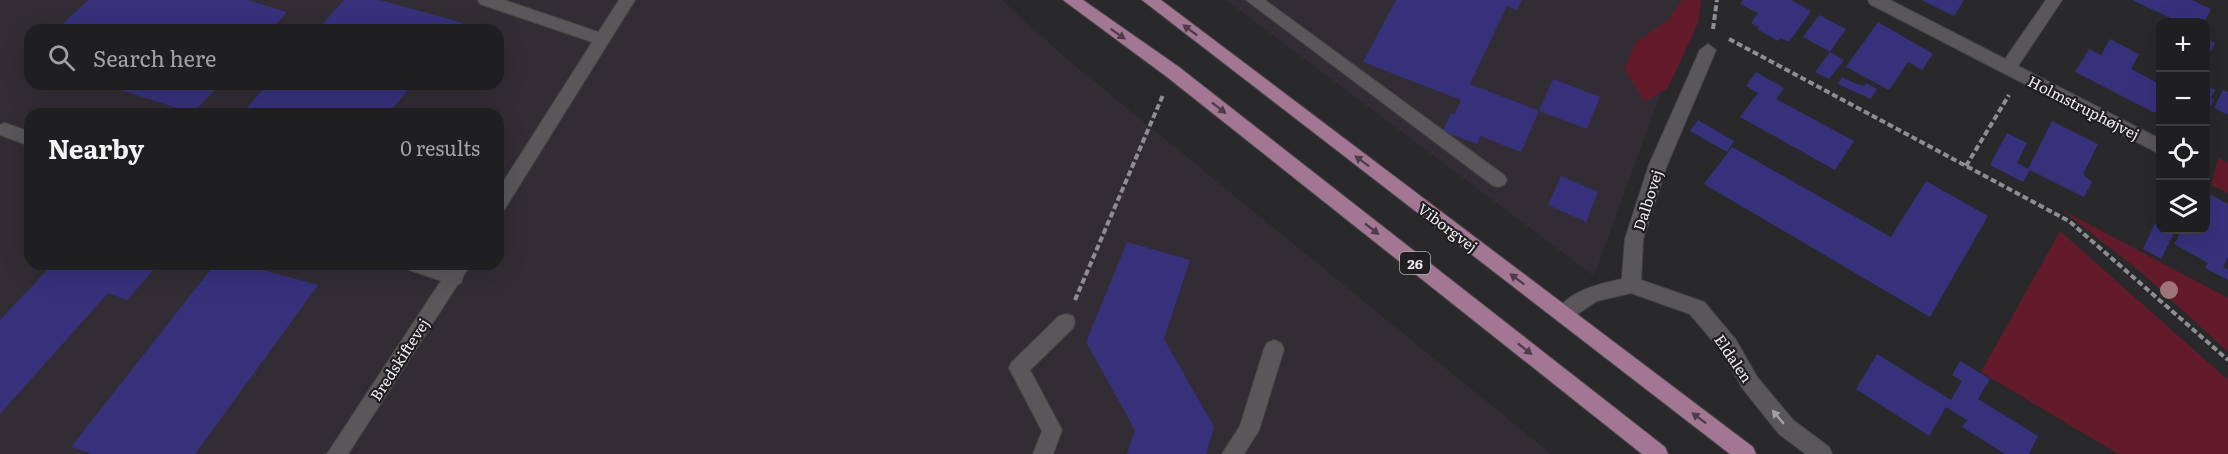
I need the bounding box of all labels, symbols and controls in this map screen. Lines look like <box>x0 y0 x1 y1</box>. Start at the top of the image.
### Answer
map controls <box>2156 18 2210 234</box>
button: + <box>2156 18 2210 72</box>
search box <box>24 24 504 90</box>
one-way arrow <box>1183 25 1198 37</box>
one-way arrow <box>1110 28 1126 40</box>
icon: search <box>45 41 78 74</box>
text: Search here <box>93 41 216 74</box>
street label: Holmstruphøjvej <box>2024 69 2144 145</box>
button: − <box>2156 72 2210 126</box>
one-way arrow <box>1211 102 1226 114</box>
button: locate <box>2156 126 2210 180</box>
text: Nearby <box>48 128 144 167</box>
text: 0 results <box>400 132 480 162</box>
one-way arrow <box>1354 155 1370 167</box>
street label: Dalbovej <box>1626 166 1668 234</box>
button: layers <box>2156 180 2210 234</box>
street label: Viborgvej <box>1413 197 1483 257</box>
one-way arrow <box>1364 222 1380 235</box>
road number: 26 <box>1400 252 1430 274</box>
one-way arrow <box>1510 274 1525 286</box>
street label: Bredskiftevej <box>364 313 434 405</box>
street label: Eldalen <box>1709 329 1759 387</box>
one-way arrow <box>1517 343 1533 356</box>
one-way arrow <box>1771 409 1784 425</box>
one-way arrow <box>1692 413 1707 425</box>

